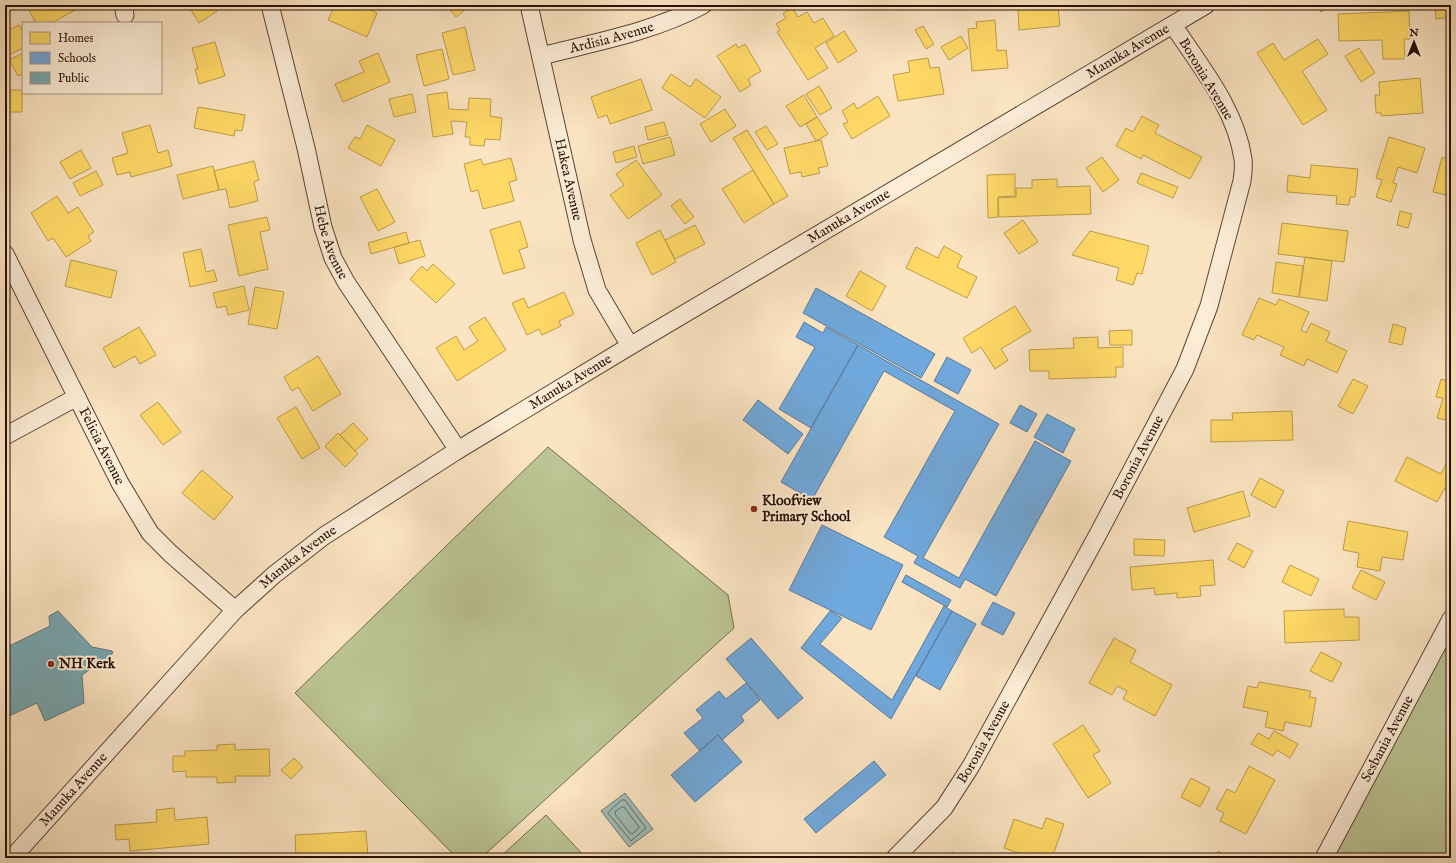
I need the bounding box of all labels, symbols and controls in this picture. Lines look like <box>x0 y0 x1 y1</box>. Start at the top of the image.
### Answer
street label: Ardisia Avenue <box>567 18 657 58</box>
street label: Manuka Avenue <box>1083 20 1173 83</box>
legend <box>22 22 162 94</box>
north arrow <box>1394 22 1434 62</box>
text: N <box>1408 26 1419 40</box>
text: Homes <box>58 31 94 46</box>
street label: Boronia Avenue <box>1174 35 1238 124</box>
text: Schools <box>58 51 96 66</box>
text: Public <box>58 71 89 86</box>
street label: Hakea Avenue <box>550 137 587 223</box>
street label: Manuka Avenue <box>804 185 894 248</box>
street label: Hebe Avenue <box>310 203 352 283</box>
street label: Manuka Avenue <box>526 350 616 414</box>
street label: Felicia Avenue <box>74 404 129 488</box>
street label: Boronia Avenue <box>1109 412 1168 503</box>
place label: Kloofview Primary School <box>762 492 852 526</box>
marker: Kloofview Primary School <box>749 504 759 514</box>
street label: Manuka Avenue <box>256 521 341 593</box>
place label: NH Kerk <box>58 655 116 673</box>
marker: NH Kerk <box>46 659 56 669</box>
street label: Sesbania Avenue <box>1357 692 1418 785</box>
street label: Boronia Avenue <box>953 697 1014 787</box>
street label: Manuka Avenue <box>36 748 112 830</box>

